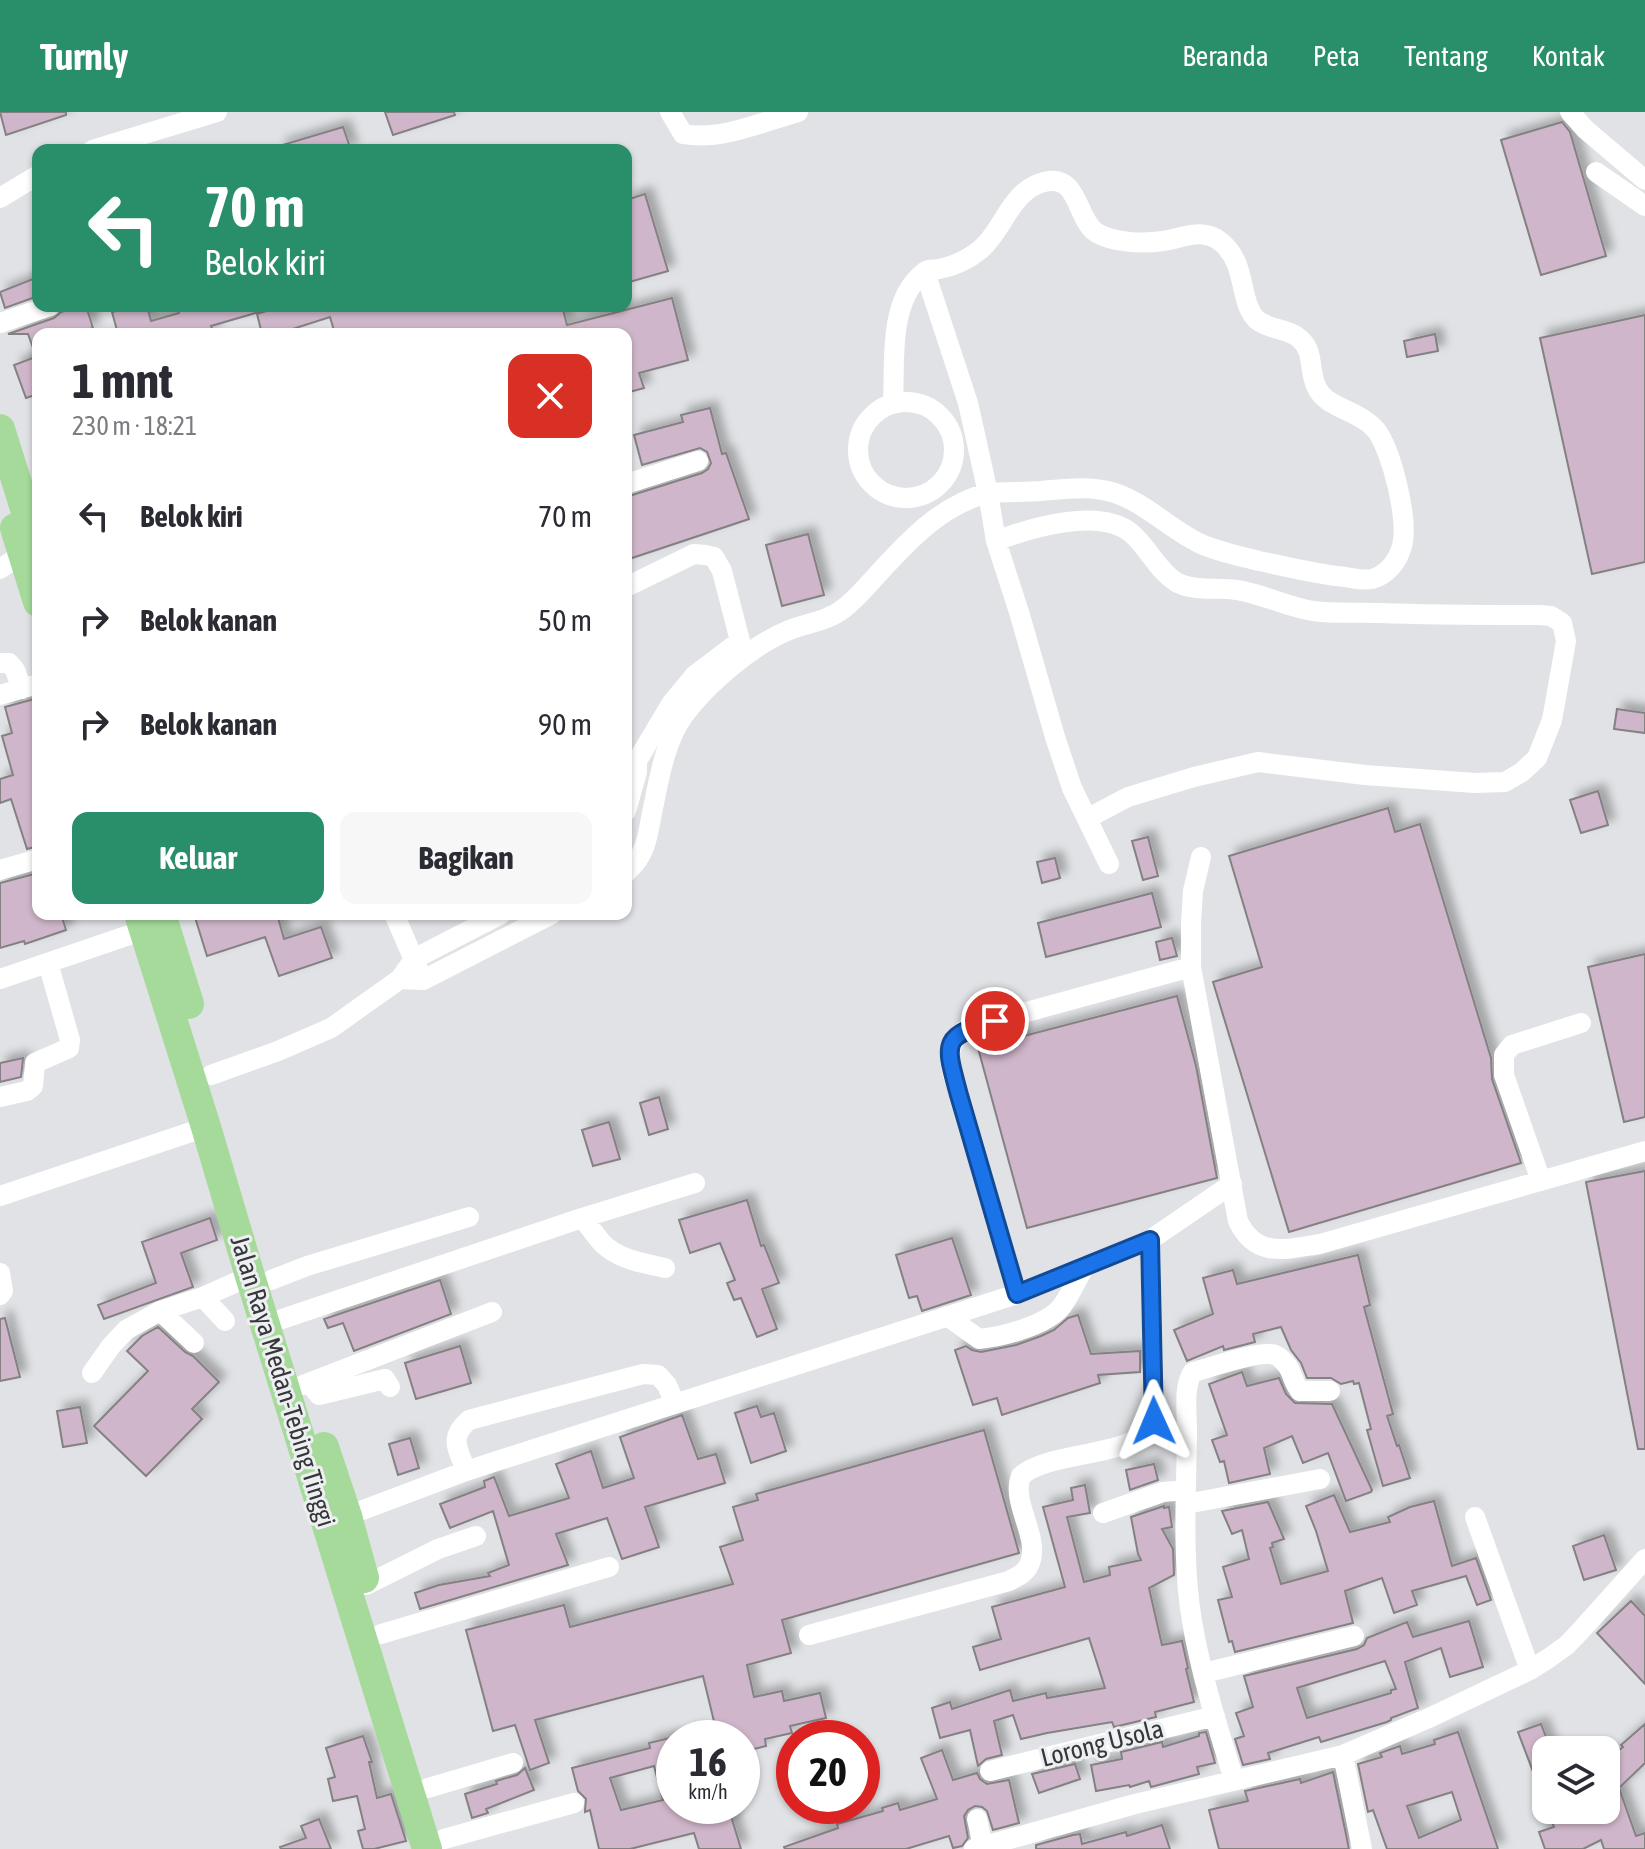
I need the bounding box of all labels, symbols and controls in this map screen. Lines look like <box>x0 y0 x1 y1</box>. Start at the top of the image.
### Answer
text: Turnly <box>40 35 128 78</box>
text: Beranda <box>1182 40 1269 72</box>
text: Peta <box>1313 40 1360 72</box>
text: Tentang <box>1404 40 1488 72</box>
text: Kontak <box>1532 40 1605 72</box>
text: 70 m <box>204 175 305 239</box>
icon: left <box>72 176 176 280</box>
text: Belok kiri <box>204 241 326 283</box>
text: 1 mnt <box>72 353 173 408</box>
button: close <box>508 354 592 438</box>
text: 230 m · 18:21 <box>72 411 197 441</box>
icon: left <box>72 494 116 538</box>
text: Belok kiri <box>140 499 243 533</box>
text: 70 m <box>538 499 592 533</box>
icon: right <box>72 598 116 642</box>
text: Belok kanan <box>140 603 277 637</box>
text: 50 m <box>538 603 592 637</box>
icon: right <box>72 702 116 746</box>
text: Belok kanan <box>140 707 277 741</box>
text: 90 m <box>538 707 592 741</box>
button: Keluar <box>72 812 324 904</box>
button: Bagikan <box>340 812 592 904</box>
pin <box>961 987 1029 1055</box>
icon: arrive <box>973 999 1017 1043</box>
street label: Jalan Raya Medan-Tebing Tinggi <box>224 1232 342 1530</box>
position arrow <box>1112 1379 1196 1463</box>
street label: Lorong Usola <box>1038 1713 1166 1773</box>
speed limit sign: 20 <box>776 1720 880 1824</box>
map controls <box>1532 1736 1620 1824</box>
button: layers <box>1532 1736 1620 1824</box>
text: 16 <box>689 1739 727 1784</box>
text: km/h <box>688 1780 728 1803</box>

